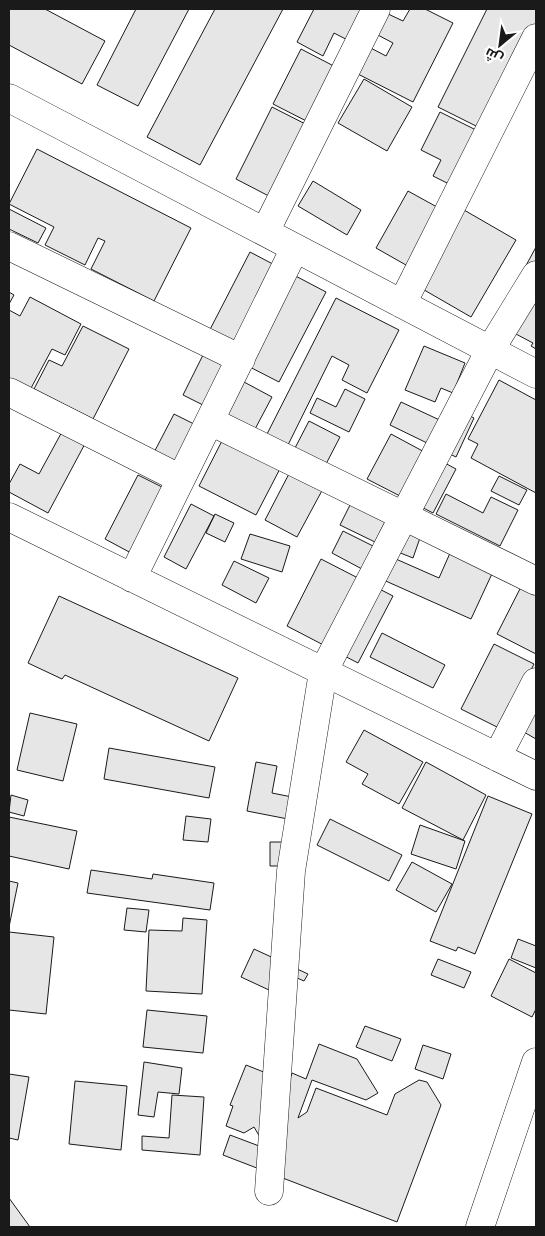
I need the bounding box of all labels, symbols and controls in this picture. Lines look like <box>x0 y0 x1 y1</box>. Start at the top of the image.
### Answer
north arrow <box>475 20 525 70</box>
text: ش <box>482 44 506 68</box>

